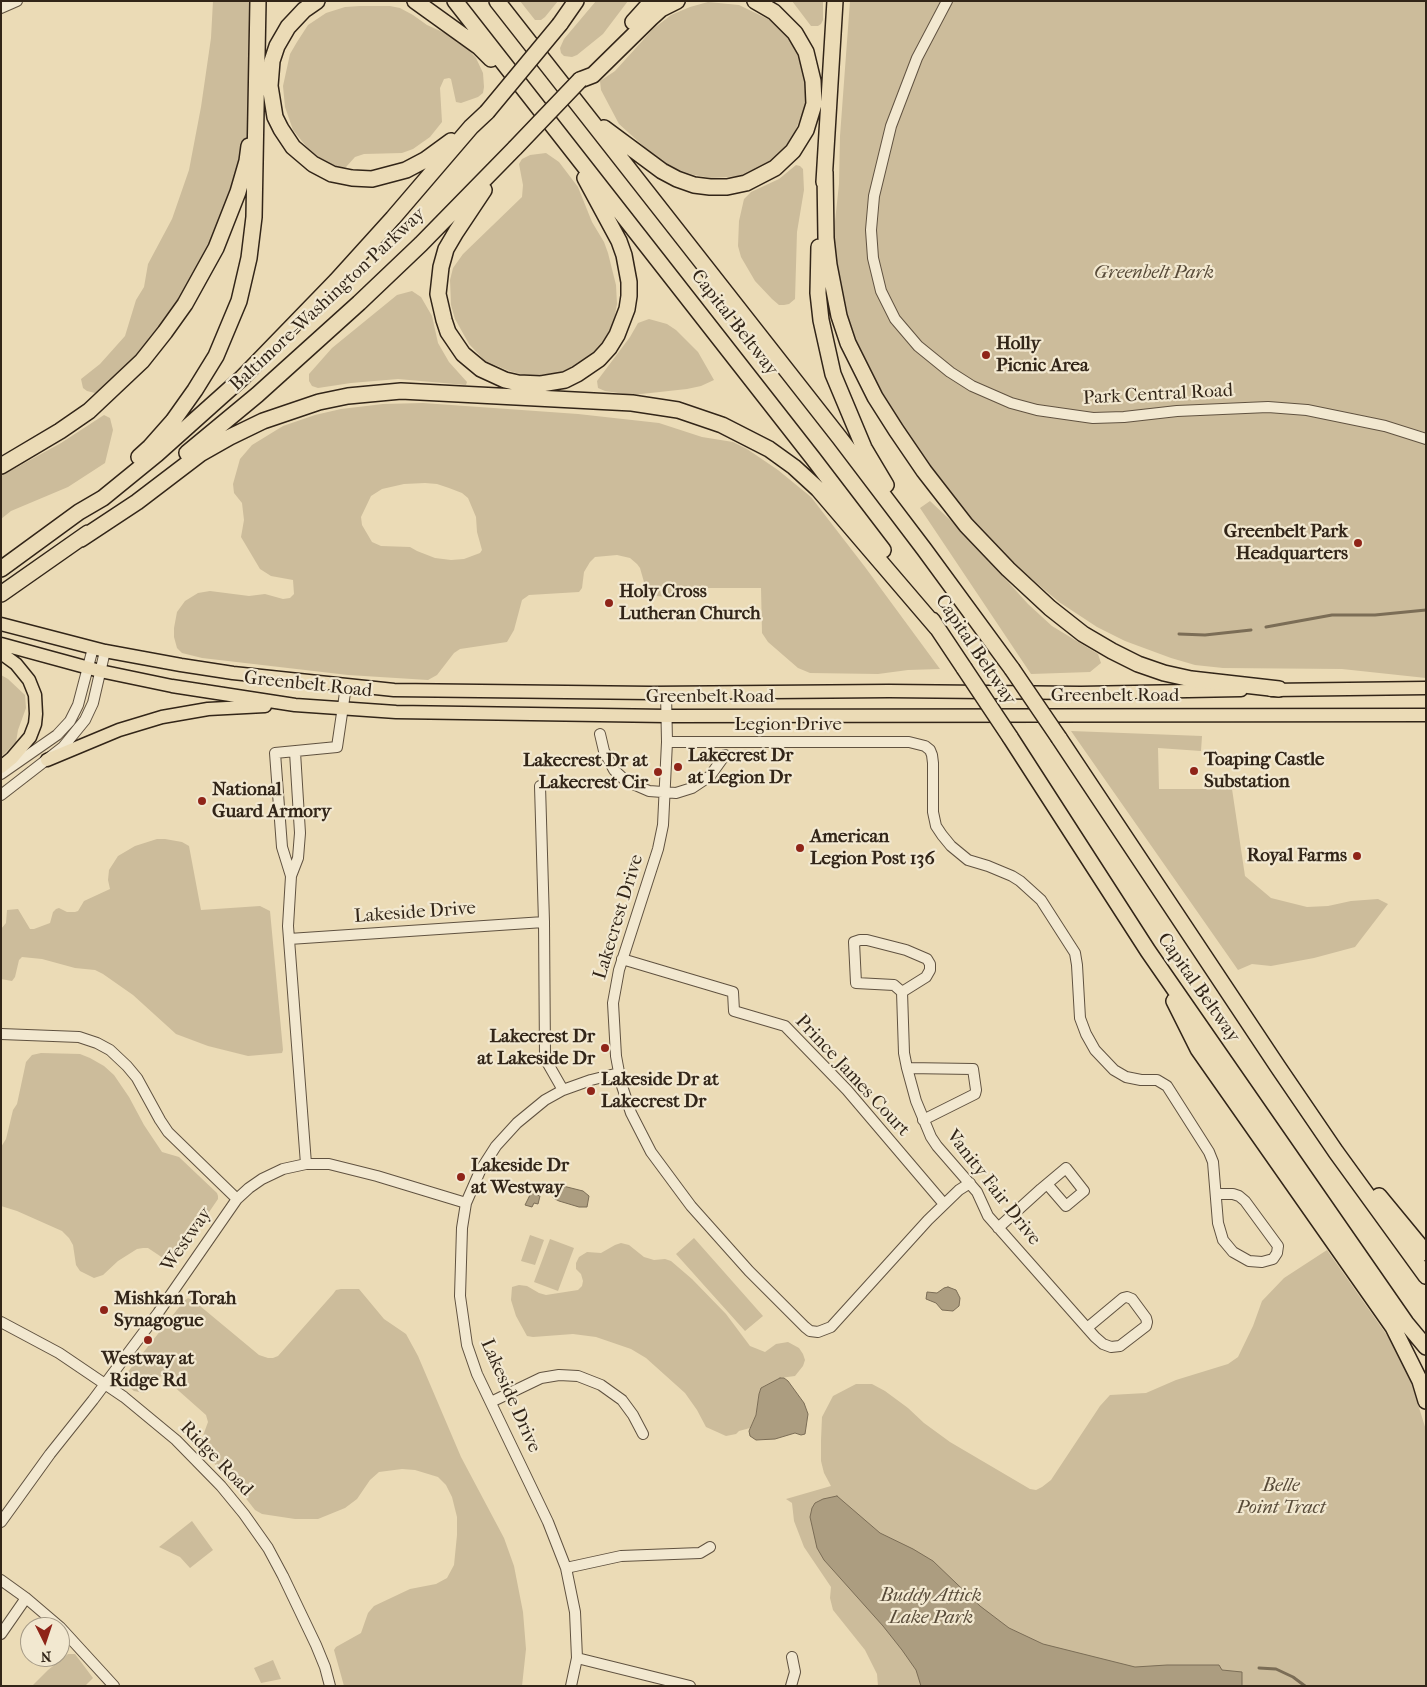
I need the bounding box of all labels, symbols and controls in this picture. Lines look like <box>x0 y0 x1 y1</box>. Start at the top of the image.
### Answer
street label: Baltimore-Washington Parkway <box>226 203 430 397</box>
park label: Greenbelt Park <box>1094 262 1214 284</box>
street label: Capital Beltway <box>686 265 782 381</box>
place label: Holly Picnic Area <box>996 333 1089 377</box>
marker: Holly Picnic Area <box>980 349 992 361</box>
street label: Park Central Road <box>1082 380 1234 410</box>
place label: Greenbelt Park Headquarters <box>1224 521 1348 565</box>
marker: Greenbelt Park Headquarters <box>1352 537 1364 549</box>
place label: Holy Cross Lutheran Church <box>619 581 761 625</box>
street label: Capital Beltway <box>930 590 1020 710</box>
marker: Holy Cross Lutheran Church <box>603 597 615 609</box>
street label: Greenbelt Road <box>243 667 373 703</box>
street label: Greenbelt Road <box>1051 685 1179 707</box>
street label: Greenbelt Road <box>646 686 774 708</box>
street label: Legion Drive <box>734 714 842 736</box>
place label: Lakecrest Dr at Legion Dr <box>688 745 793 789</box>
place label: Toaping Castle Substation <box>1204 749 1324 793</box>
place label: Lakecrest Dr at Lakecrest Cir <box>523 750 648 794</box>
marker: Lakecrest Dr at Legion Dr <box>672 761 684 773</box>
marker: Toaping Castle Substation <box>1188 765 1200 777</box>
marker: Lakecrest Dr at Lakecrest Cir <box>652 766 664 778</box>
place label: National Guard Armory <box>212 779 331 823</box>
marker: National Guard Armory <box>196 795 208 807</box>
place label: American Legion Post 136 <box>810 826 935 870</box>
marker: American Legion Post 136 <box>794 842 806 854</box>
place label: Royal Farms <box>1247 845 1347 867</box>
marker: Royal Farms <box>1351 850 1363 862</box>
street label: Lakecrest Drive <box>589 852 649 982</box>
street label: Lakeside Drive <box>353 897 477 929</box>
street label: Capital Beltway <box>1152 929 1244 1047</box>
street label: Prince James Court <box>790 1011 914 1141</box>
place label: Lakecrest Dr at Lakeside Dr <box>477 1026 595 1070</box>
marker: Lakecrest Dr at Lakeside Dr <box>599 1042 611 1054</box>
place label: Lakeside Dr at Lakecrest Dr <box>601 1069 719 1113</box>
marker: Lakeside Dr at Lakecrest Dr <box>585 1085 597 1097</box>
street label: Vanity Fair Drive <box>941 1126 1045 1250</box>
place label: Lakeside Dr at Westway <box>471 1155 569 1199</box>
marker: Lakeside Dr at Westway <box>455 1171 467 1183</box>
street label: Westway <box>157 1204 217 1276</box>
place label: Mishkan Torah Synagogue <box>114 1288 236 1332</box>
marker: Mishkan Torah Synagogue <box>98 1304 110 1316</box>
marker: Westway at Ridge Rd <box>142 1334 154 1346</box>
street label: Lakeside Drive <box>475 1336 545 1456</box>
place label: Westway at Ridge Rd <box>102 1348 194 1392</box>
street label: Ridge Road <box>175 1417 257 1501</box>
park label: Belle Point Tract <box>1236 1475 1326 1519</box>
park label: Buddy Attick Lake Park <box>880 1585 982 1629</box>
north arrow <box>20 1617 70 1667</box>
text: N <box>40 1648 52 1665</box>

